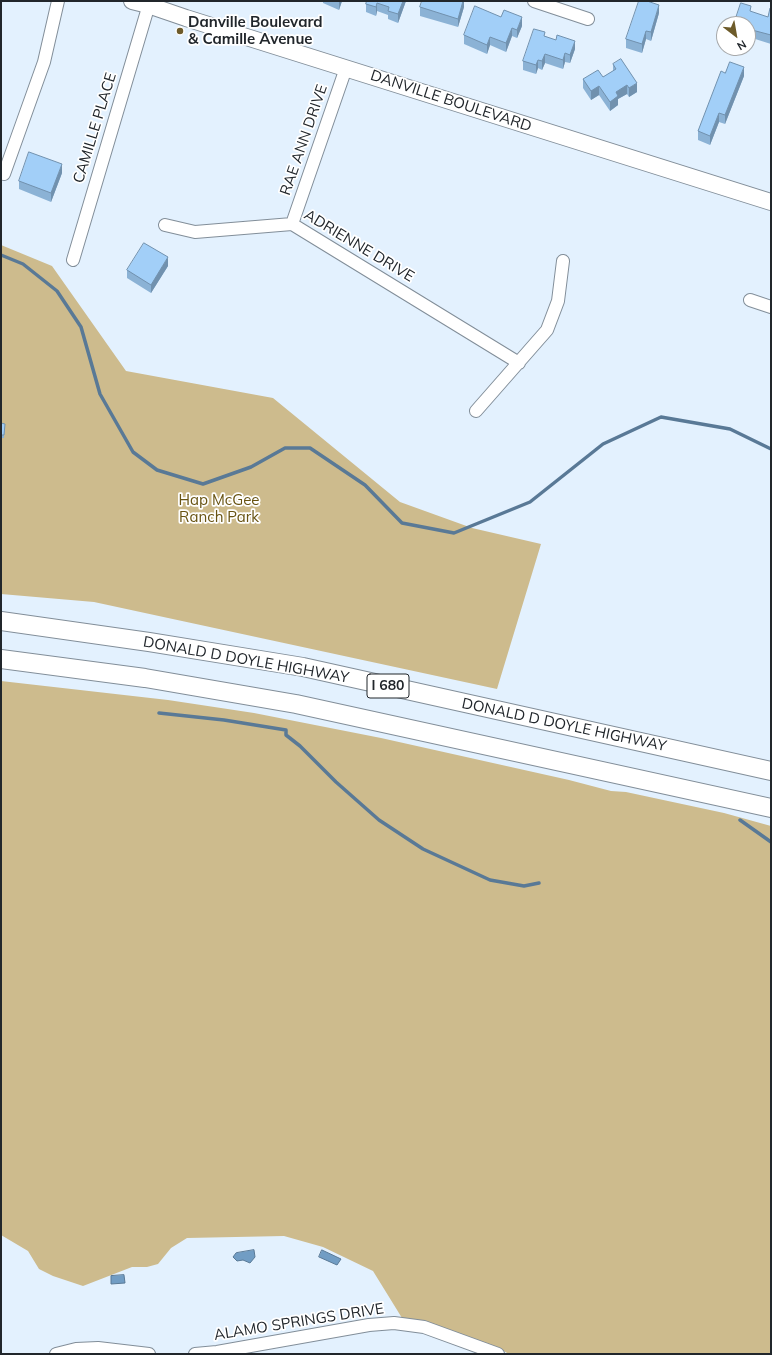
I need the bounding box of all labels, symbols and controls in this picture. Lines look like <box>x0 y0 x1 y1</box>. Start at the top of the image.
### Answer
place label: Danville Boulevard & Camille Avenue <box>188 13 323 48</box>
north arrow <box>716 16 756 56</box>
marker: Danville Boulevard & Camille Avenue <box>175 26 185 36</box>
text: N <box>734 37 749 54</box>
street label: DANVILLE BOULEVARD <box>368 66 534 136</box>
street label: CAMILLE PLACE <box>70 71 120 185</box>
street label: RAE ANN DRIVE <box>277 82 331 198</box>
street label: ADRIENNE DRIVE <box>301 206 417 286</box>
park label: Hap McGee Ranch Park <box>179 491 259 526</box>
street label: DONALD D DOYLE HIGHWAY <box>142 633 350 687</box>
road number: I 680 <box>367 674 409 698</box>
street label: DONALD D DOYLE HIGHWAY <box>460 695 668 755</box>
street label: ALAMO SPRINGS DRIVE <box>213 1300 385 1344</box>

